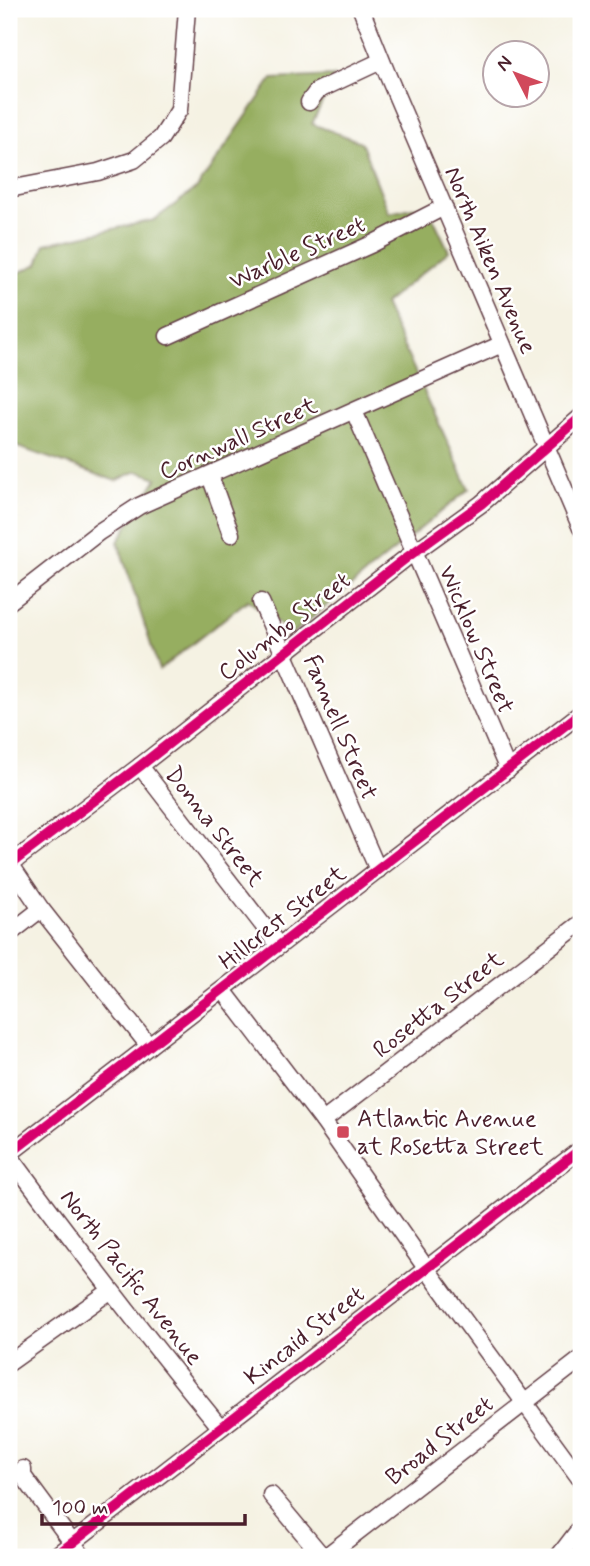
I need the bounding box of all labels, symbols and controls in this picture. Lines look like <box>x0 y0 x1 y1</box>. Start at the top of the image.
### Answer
north arrow <box>482 38 552 108</box>
text: N <box>491 51 518 77</box>
street label: North Aiken Avenue <box>436 162 543 359</box>
street label: Warble Street <box>225 210 370 297</box>
street label: Cornwall Street <box>155 391 322 488</box>
street label: Wicklow Street <box>430 561 521 718</box>
street label: Columbo Street <box>212 566 357 689</box>
street label: Fannell Street <box>295 650 384 805</box>
street label: Donna Street <box>157 760 271 893</box>
street label: Hillcrest Street <box>213 859 353 978</box>
street label: Rosetta Street <box>367 944 511 1066</box>
place label: Atlantic Avenue at Rosetta Street <box>357 1104 544 1163</box>
marker: Atlantic Avenue at Rosetta Street <box>335 1124 351 1140</box>
street label: North Pacific Avenue <box>52 1184 209 1372</box>
street label: Kincaid Street <box>238 1279 371 1393</box>
street label: Broad Street <box>380 1389 500 1493</box>
scale bar <box>42 1482 245 1526</box>
text: 100 m <box>52 1494 108 1522</box>

